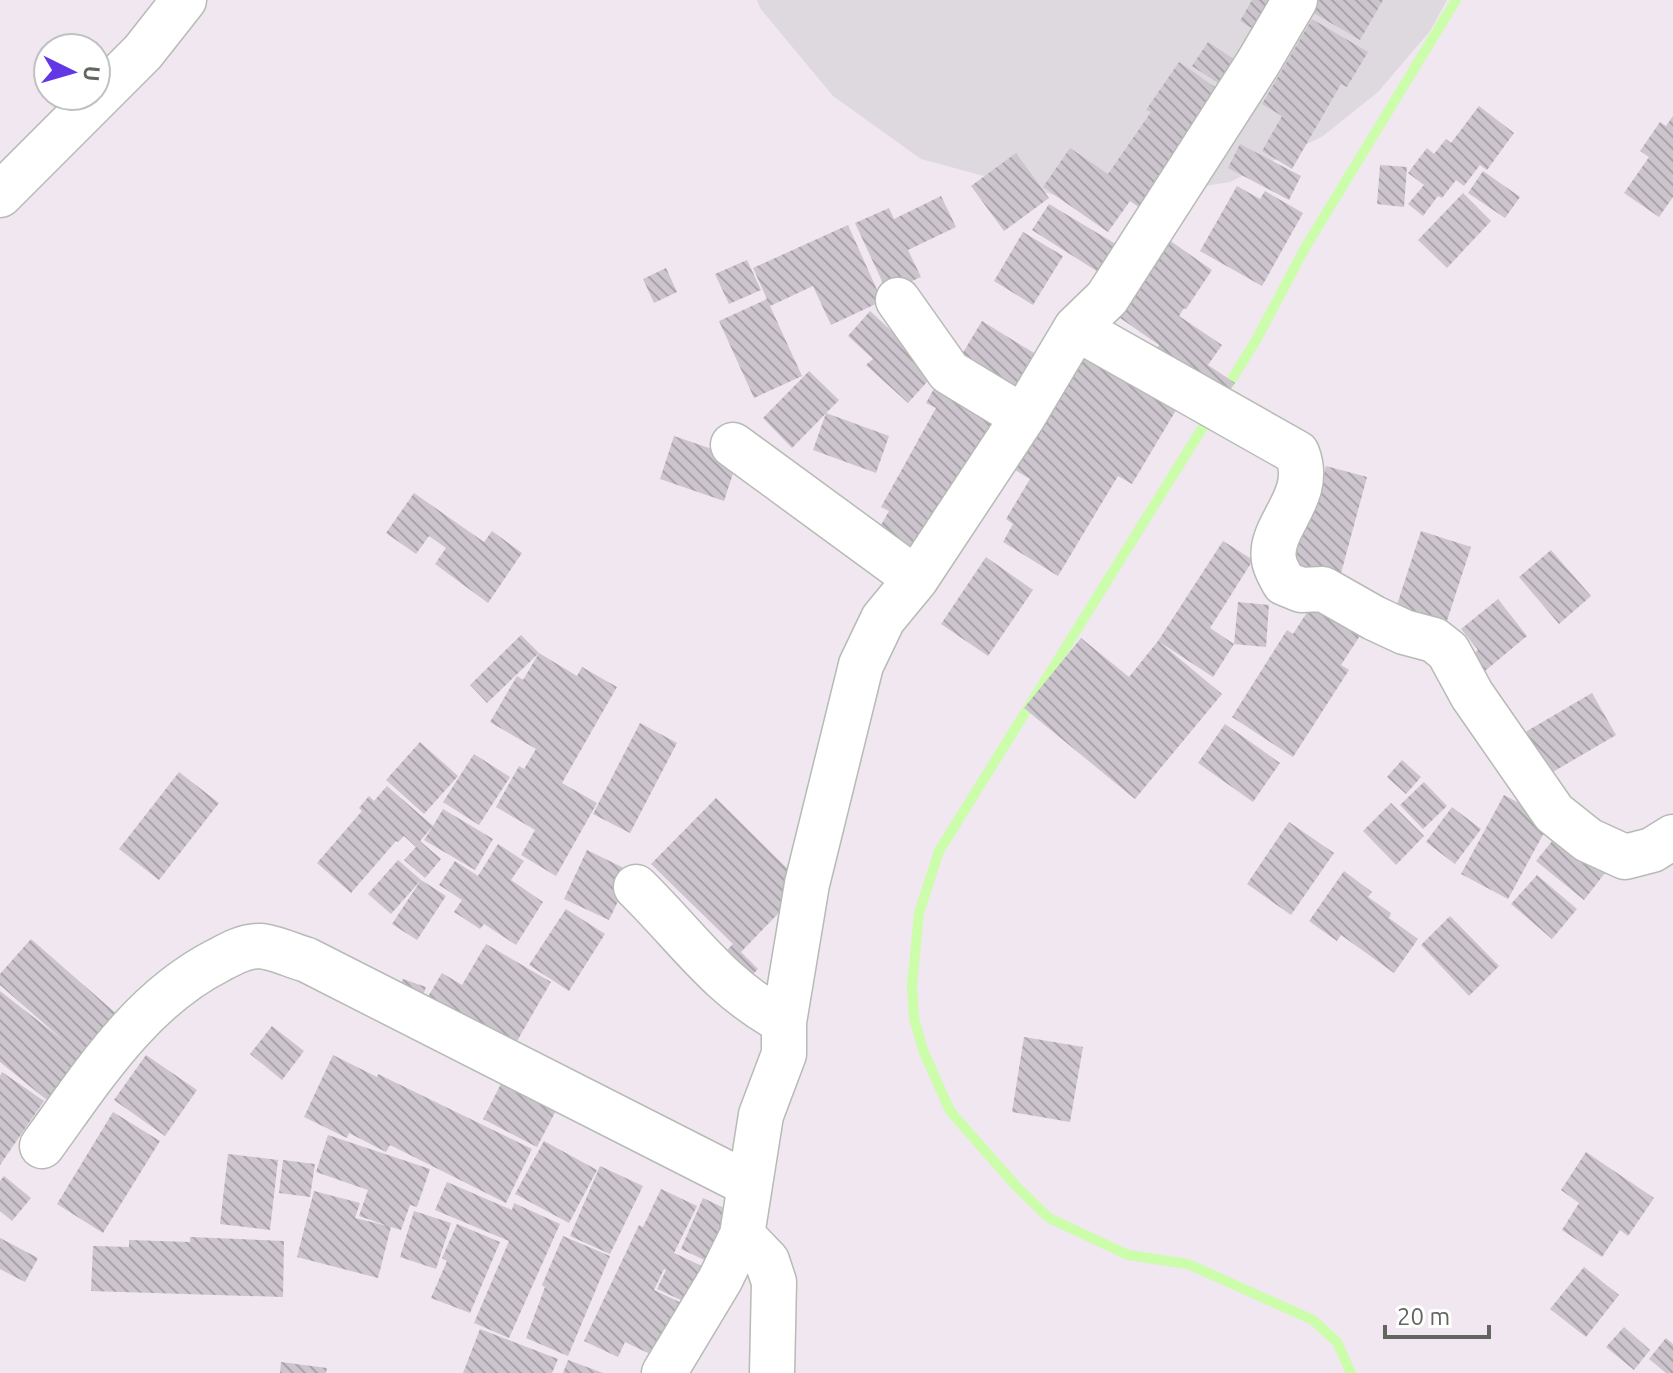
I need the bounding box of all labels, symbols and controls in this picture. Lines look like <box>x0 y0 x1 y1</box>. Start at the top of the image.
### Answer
north arrow <box>32 32 112 112</box>
text: U <box>79 65 106 83</box>
scale bar <box>1385 1289 1489 1339</box>
text: 20 m <box>1397 1303 1450 1330</box>

